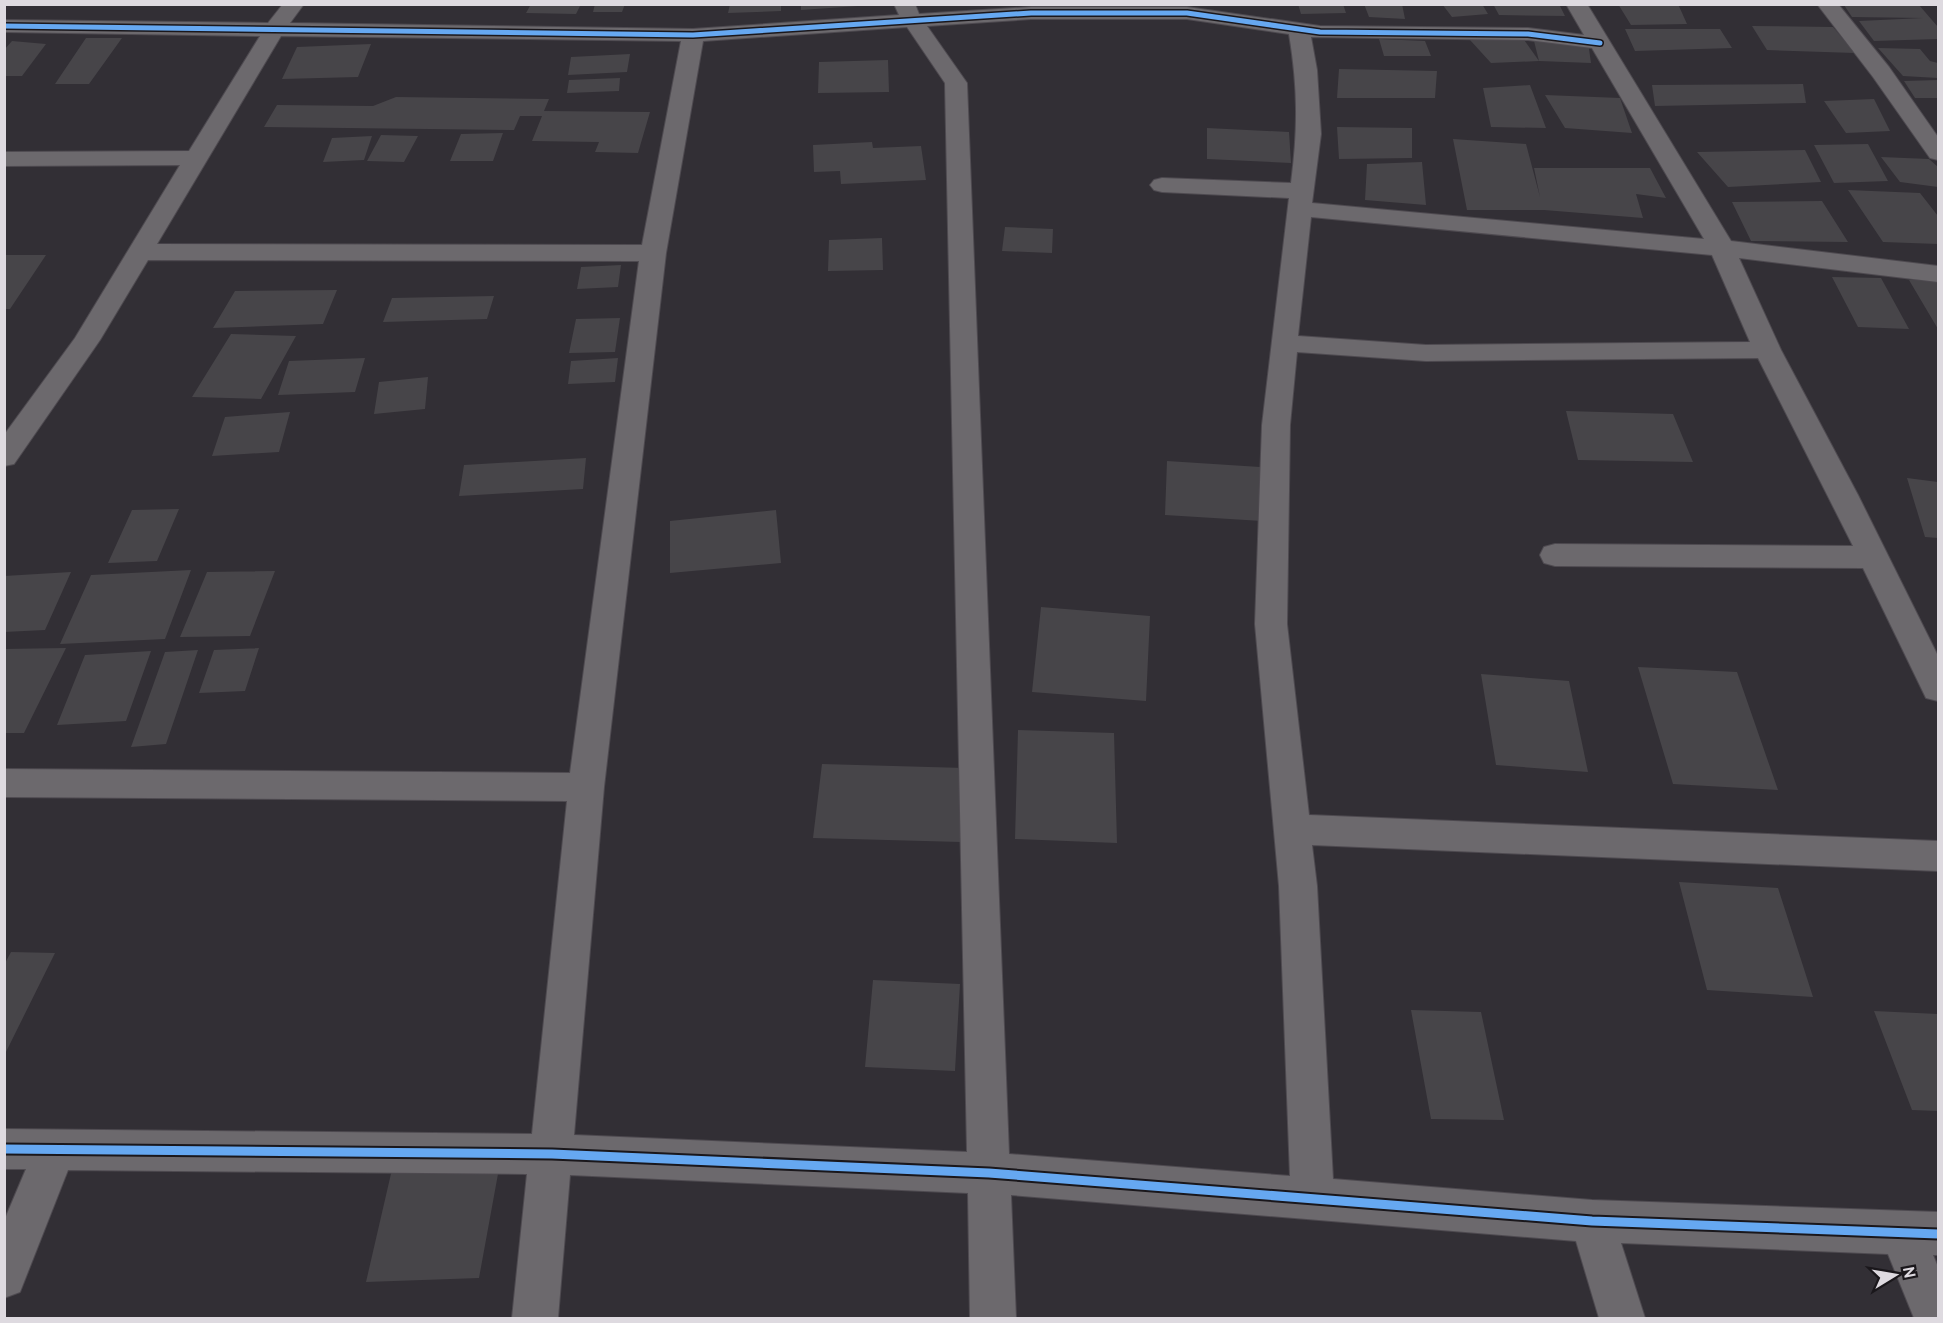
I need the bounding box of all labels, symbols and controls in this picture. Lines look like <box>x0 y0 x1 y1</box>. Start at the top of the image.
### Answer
north arrow <box>1865 1245 1925 1305</box>
text: N <box>1897 1265 1919 1280</box>

